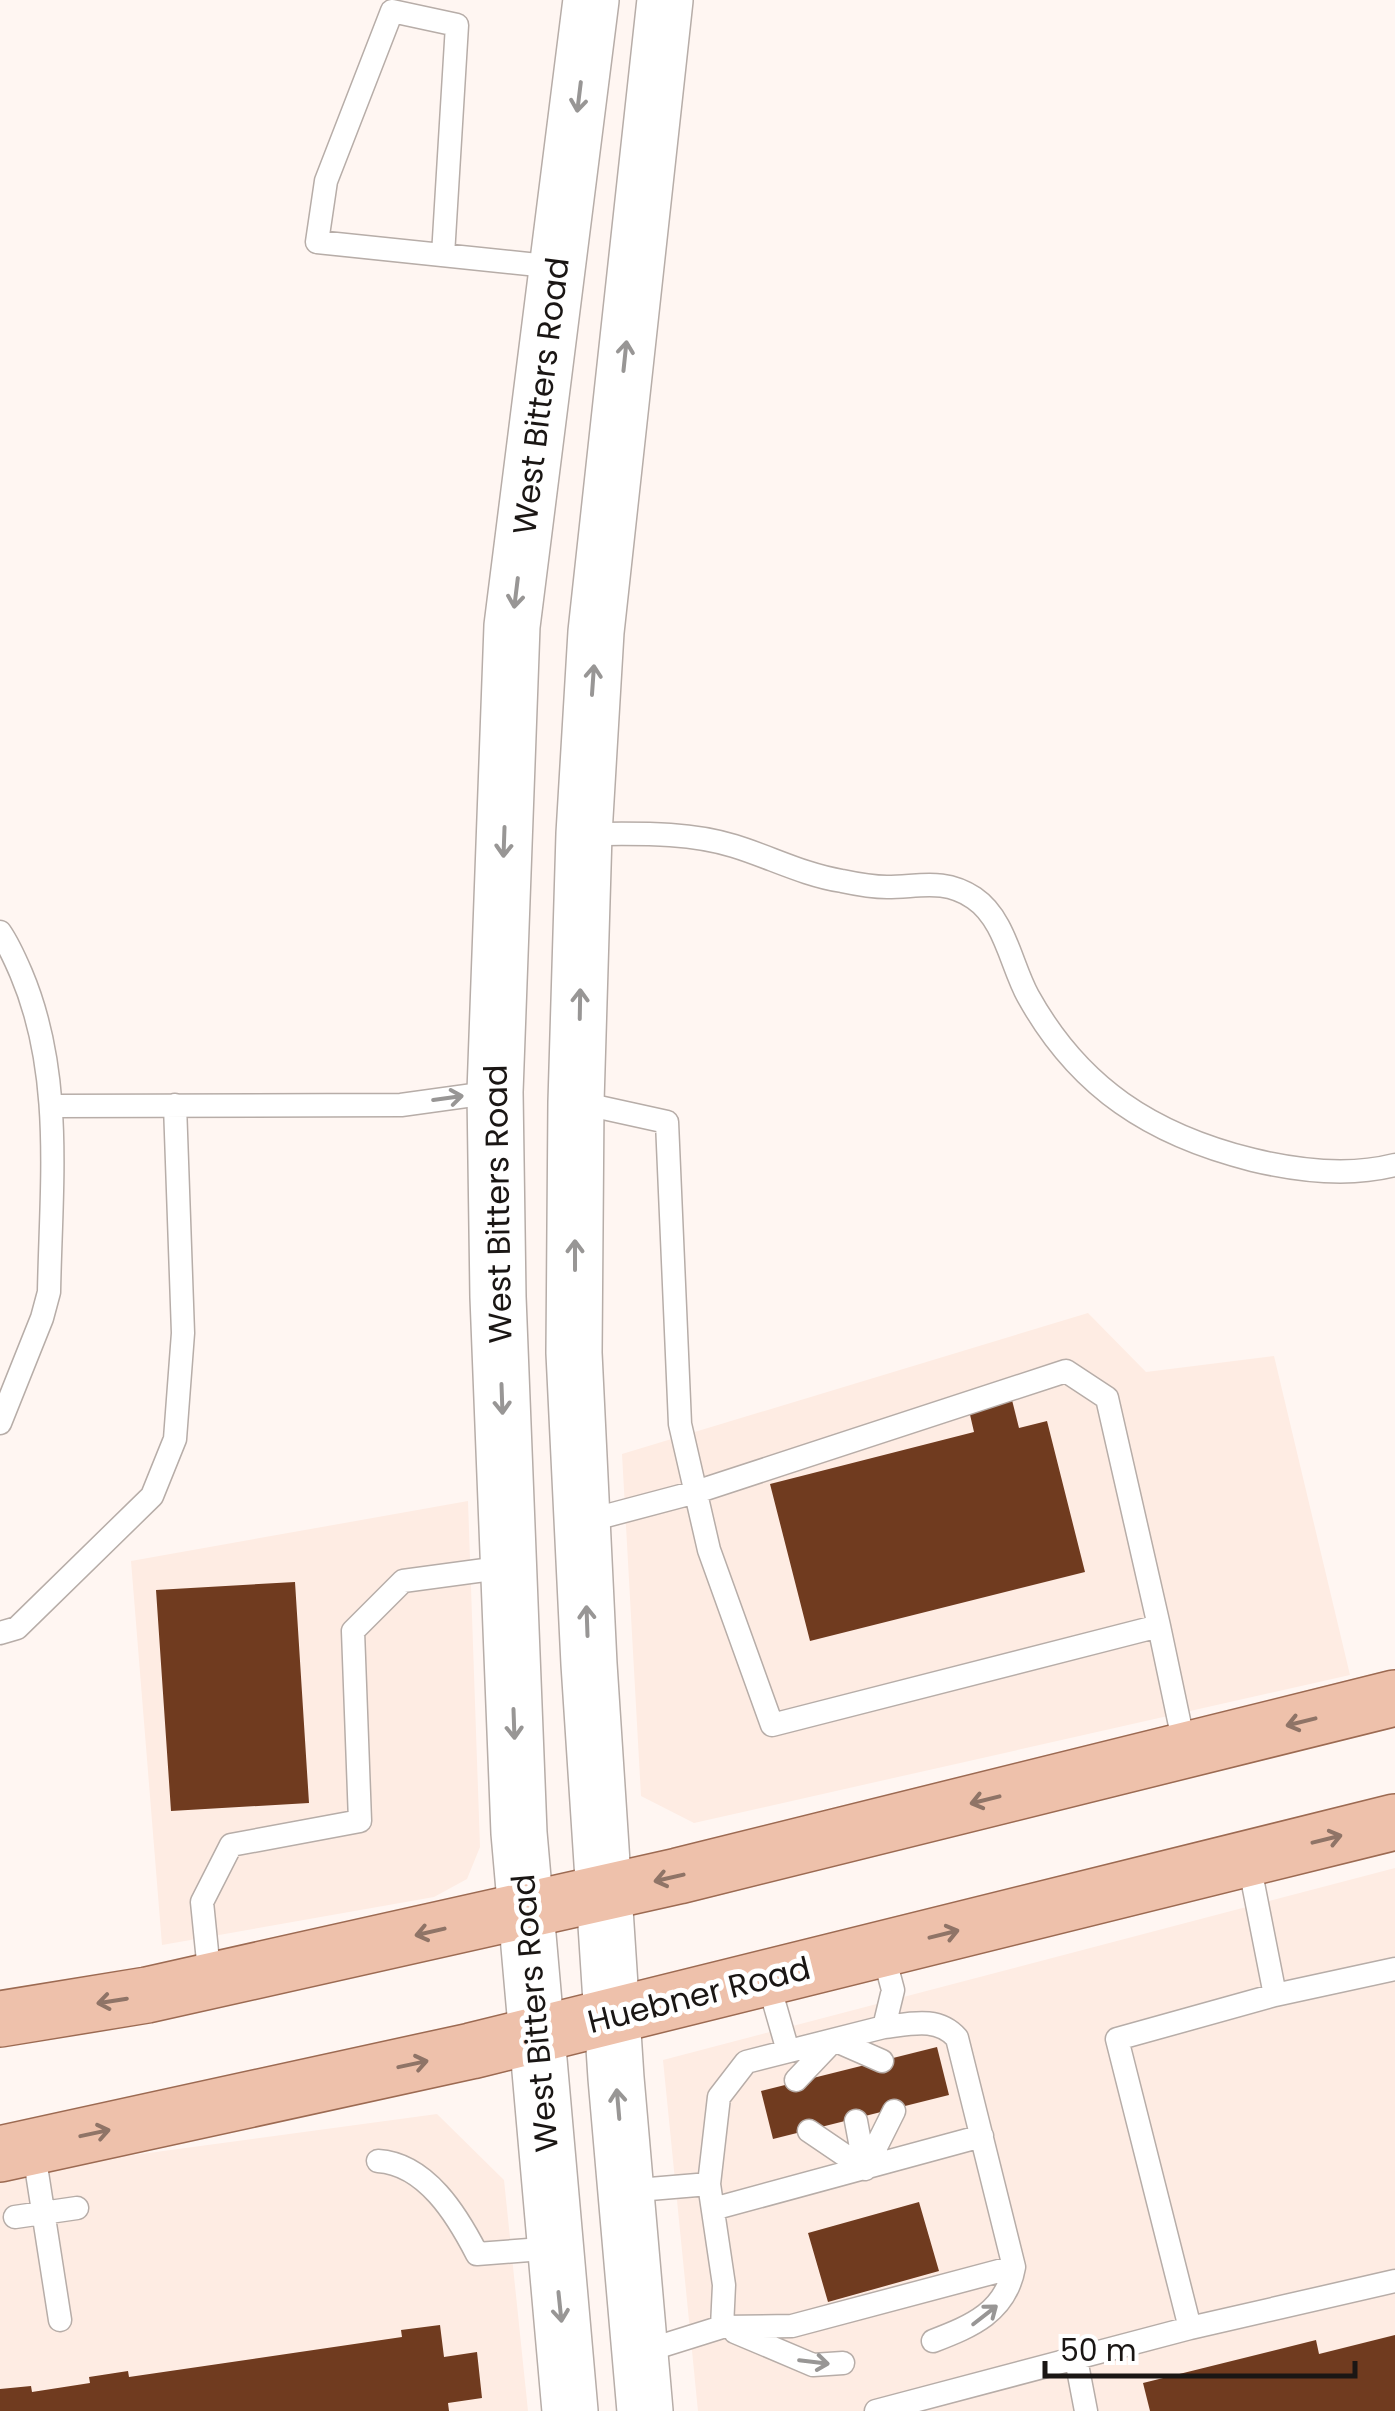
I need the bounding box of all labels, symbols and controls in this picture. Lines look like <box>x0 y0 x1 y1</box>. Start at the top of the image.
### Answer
one-way arrow <box>569 80 588 112</box>
street label: West Bitters Road <box>501 255 580 537</box>
one-way arrow <box>616 341 635 373</box>
one-way arrow <box>507 576 525 608</box>
one-way arrow <box>584 664 603 696</box>
one-way arrow <box>495 825 514 857</box>
one-way arrow <box>570 989 590 1022</box>
street label: West Bitters Road <box>473 1064 522 1344</box>
one-way arrow <box>431 1089 464 1107</box>
one-way arrow <box>566 1240 584 1272</box>
one-way arrow <box>492 1383 511 1415</box>
one-way arrow <box>577 1605 596 1637</box>
one-way arrow <box>505 1707 524 1739</box>
one-way arrow <box>1285 1714 1317 1732</box>
one-way arrow <box>970 1792 1001 1811</box>
one-way arrow <box>1310 1829 1342 1847</box>
one-way arrow <box>654 1869 686 1888</box>
street label: West Bitters Road <box>500 1872 569 2154</box>
one-way arrow <box>415 1924 447 1942</box>
one-way arrow <box>927 1924 959 1942</box>
street label: Huebner Road <box>583 1945 815 2044</box>
one-way arrow <box>97 1992 129 2011</box>
one-way arrow <box>396 2054 428 2073</box>
one-way arrow <box>608 2088 627 2120</box>
one-way arrow <box>78 2123 110 2142</box>
one-way arrow <box>551 2290 570 2322</box>
one-way arrow <box>971 2304 997 2326</box>
scale bar <box>1045 2316 1355 2378</box>
text: 50 m <box>1060 2329 1137 2372</box>
one-way arrow <box>797 2353 830 2371</box>

